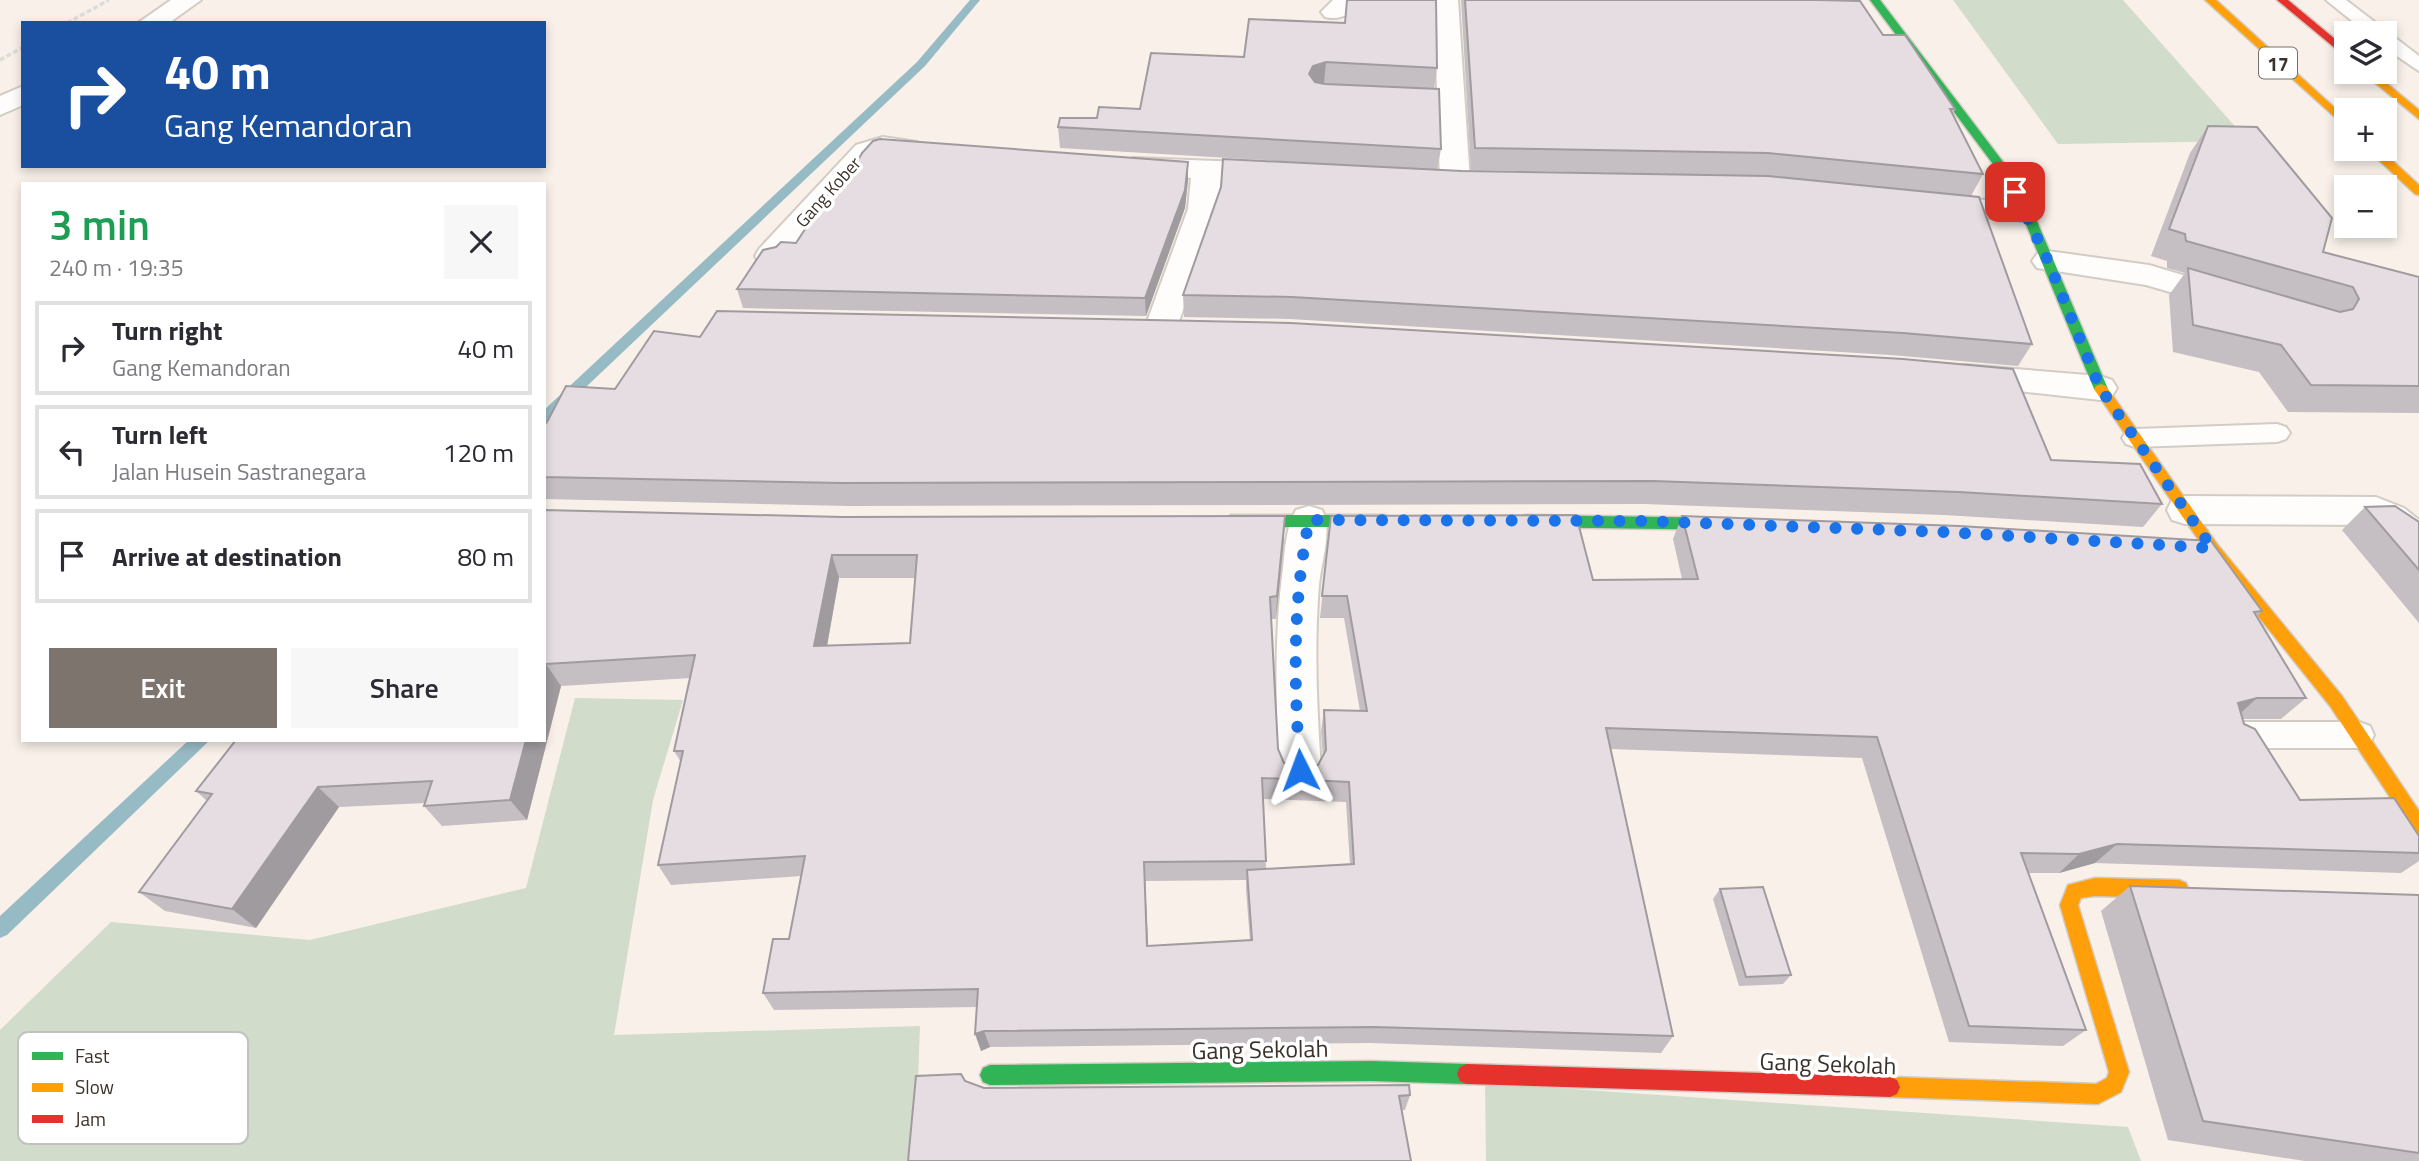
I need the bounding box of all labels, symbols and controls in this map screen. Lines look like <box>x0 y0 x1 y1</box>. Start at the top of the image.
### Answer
map controls <box>2334 21 2397 238</box>
button: layers <box>2334 21 2397 84</box>
text: 40 m <box>164 33 271 108</box>
road number: 17 <box>2259 48 2297 78</box>
icon: right <box>49 49 140 140</box>
button: + <box>2334 98 2397 161</box>
text: Gang Kemandoran <box>164 101 412 149</box>
street label: Gang Kober <box>789 151 867 233</box>
pin <box>1985 162 2045 222</box>
icon: arrive <box>1996 173 2034 211</box>
button: − <box>2334 175 2397 238</box>
text: 3 min <box>49 192 150 256</box>
button: close <box>444 205 518 279</box>
text: 240 m · 19:35 <box>49 250 184 285</box>
text: Turn right <box>112 311 223 350</box>
icon: right <box>53 329 91 367</box>
text: 40 m <box>457 329 514 368</box>
text: Gang Kemandoran <box>112 350 291 385</box>
text: Turn left <box>112 415 207 454</box>
icon: left <box>53 433 91 471</box>
text: 120 m <box>443 433 514 472</box>
text: Jalan Husein Sastranegara <box>112 454 366 489</box>
icon: arrive <box>53 537 91 575</box>
text: Arrive at destination <box>112 537 342 576</box>
text: 80 m <box>457 537 514 576</box>
button: Exit <box>49 648 277 728</box>
button: Share <box>291 648 518 728</box>
position arrow <box>1263 733 1337 807</box>
street label: Gang Sekolah <box>1191 1030 1329 1068</box>
legend <box>18 1032 248 1144</box>
text: Fast <box>75 1041 110 1070</box>
street label: Gang Sekolah <box>1759 1043 1897 1083</box>
text: Slow <box>75 1072 114 1101</box>
text: Jam <box>75 1104 106 1133</box>

